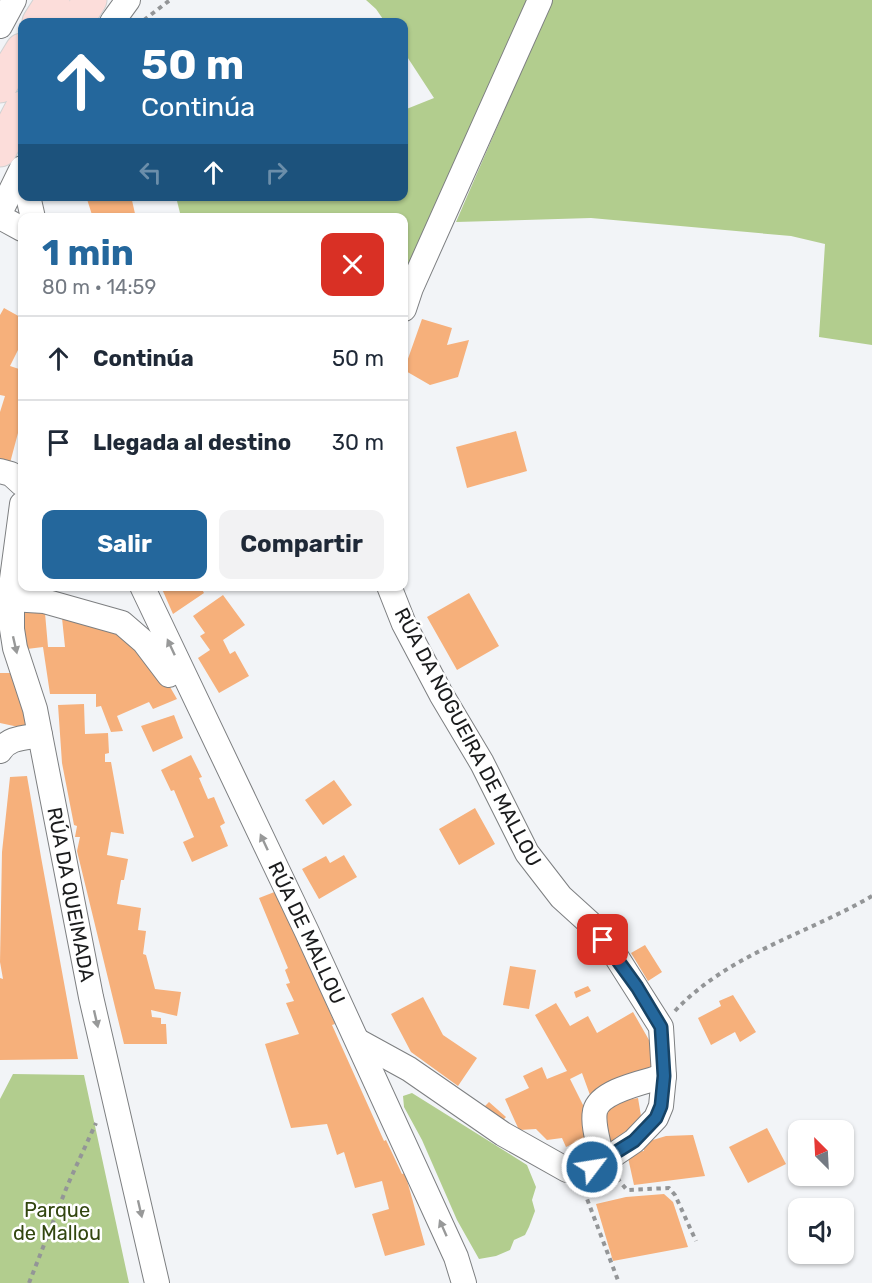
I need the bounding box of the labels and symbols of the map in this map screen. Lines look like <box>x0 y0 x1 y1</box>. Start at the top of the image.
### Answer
street label: RÚA DA NOGUEIRA DE MALLOU <box>389 604 547 870</box>
one-way arrow <box>11 636 21 654</box>
one-way arrow <box>167 638 176 655</box>
street label: RÚA DA QUEIMADA <box>42 805 100 984</box>
one-way arrow <box>260 833 269 850</box>
street label: RÚA DE MALLOU <box>263 858 350 1008</box>
pin <box>577 914 628 965</box>
one-way arrow <box>91 1010 101 1028</box>
north arrow <box>788 1120 854 1186</box>
position arrow <box>560 1135 624 1199</box>
park label: Parque de Mallou <box>13 1198 101 1245</box>
one-way arrow <box>135 1200 145 1218</box>
one-way arrow <box>439 1220 448 1237</box>

